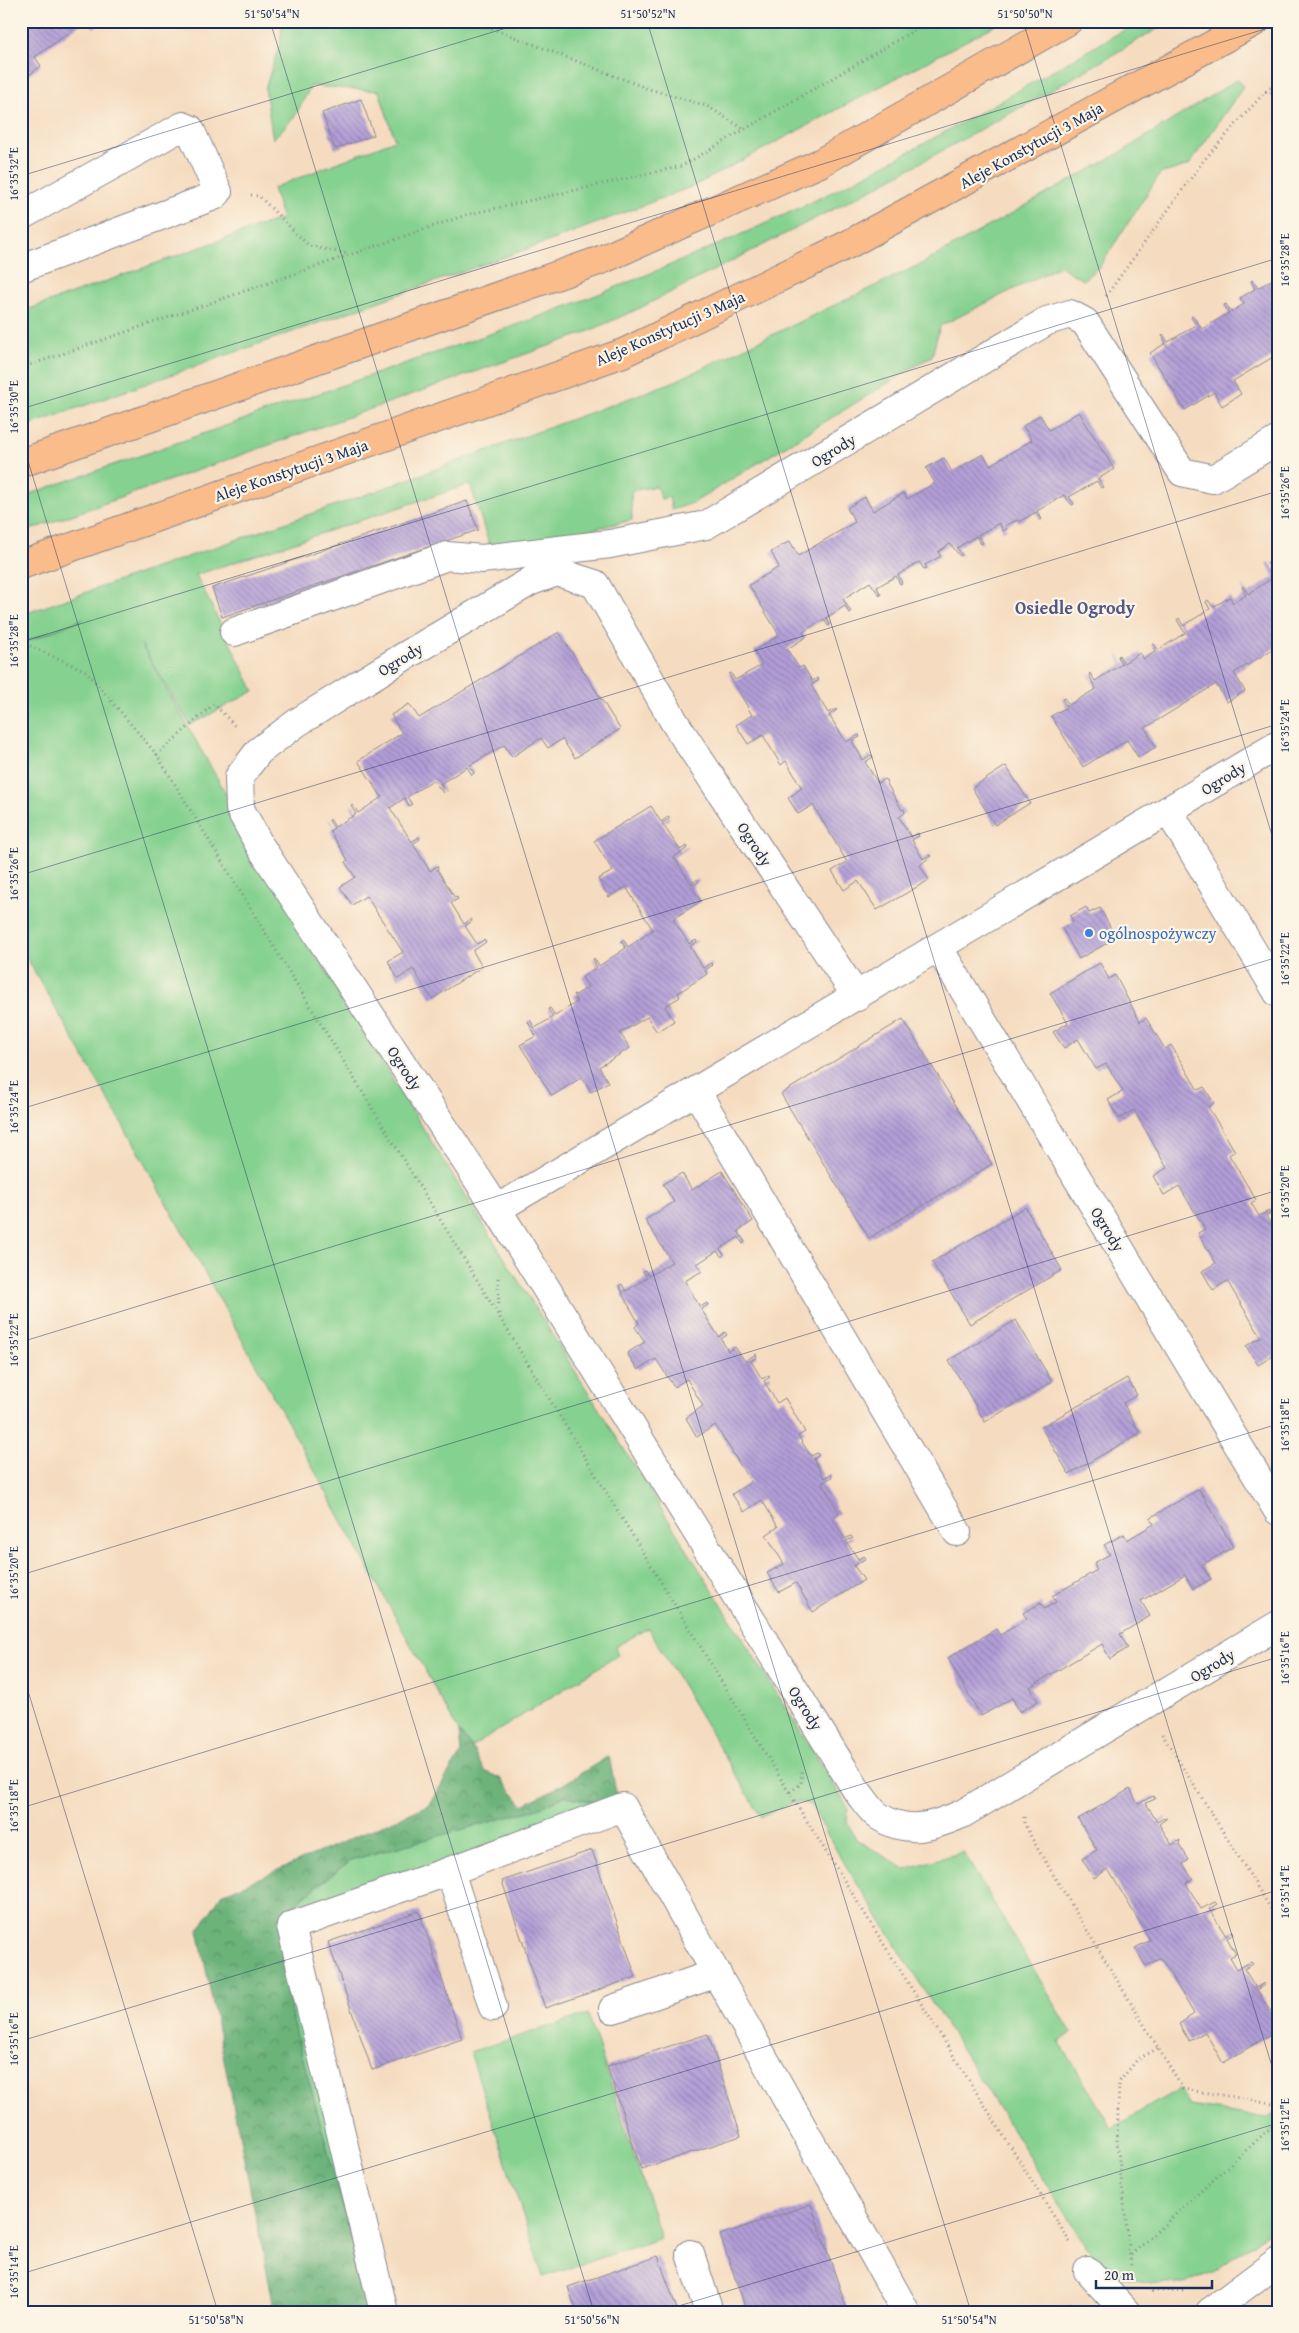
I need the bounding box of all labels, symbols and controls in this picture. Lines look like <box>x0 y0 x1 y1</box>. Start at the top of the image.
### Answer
text: 51°50'54"N <box>244 5 300 22</box>
text: 51°50'52"N <box>620 5 676 22</box>
text: 51°50'50"N <box>997 5 1053 22</box>
street label: Aleje Konstytucji 3 Maja <box>955 95 1108 195</box>
text: 16°35'32"E <box>5 147 22 201</box>
text: 16°35'28"E <box>1276 233 1293 287</box>
street label: Aleje Konstytucji 3 Maja <box>592 284 749 372</box>
text: 16°35'30"E <box>5 380 22 434</box>
street label: Ogrody <box>806 427 860 473</box>
street label: Aleje Konstytucji 3 Maja <box>211 432 371 508</box>
text: 16°35'26"E <box>1276 466 1293 520</box>
district label: Osiedle Ogrody <box>1015 594 1136 621</box>
text: 16°35'28"E <box>5 614 22 668</box>
street label: Ogrody <box>373 636 427 682</box>
text: 16°35'24"E <box>1276 699 1293 753</box>
street label: Ogrody <box>1196 755 1250 801</box>
street label: Ogrody <box>732 817 778 871</box>
text: 16°35'26"E <box>5 847 22 901</box>
place label: ogólnospożywczy <box>1099 921 1217 945</box>
marker: ogólnospożywczy <box>1083 927 1095 939</box>
text: 16°35'22"E <box>1276 932 1293 986</box>
street label: Ogrody <box>382 1041 428 1095</box>
text: 16°35'24"E <box>5 1080 22 1134</box>
text: 16°35'20"E <box>1276 1165 1293 1219</box>
street label: Ogrody <box>1085 1202 1131 1256</box>
text: 16°35'22"E <box>5 1313 22 1367</box>
text: 16°35'18"E <box>1276 1398 1293 1452</box>
text: 16°35'20"E <box>5 1546 22 1600</box>
text: 16°35'16"E <box>1276 1631 1293 1685</box>
street label: Ogrody <box>1185 1642 1239 1688</box>
street label: Ogrody <box>783 1681 829 1735</box>
text: 16°35'18"E <box>5 1779 22 1833</box>
text: 16°35'14"E <box>1276 1865 1293 1919</box>
text: 16°35'16"E <box>5 2012 22 2066</box>
text: 16°35'12"E <box>1276 2098 1293 2152</box>
text: 16°35'14"E <box>5 2245 22 2299</box>
scale bar <box>1096 2258 1213 2290</box>
text: 20 m <box>1104 2264 1135 2285</box>
text: 51°50'58"N <box>188 2311 244 2328</box>
text: 51°50'56"N <box>564 2311 620 2328</box>
text: 51°50'54"N <box>941 2311 997 2328</box>

